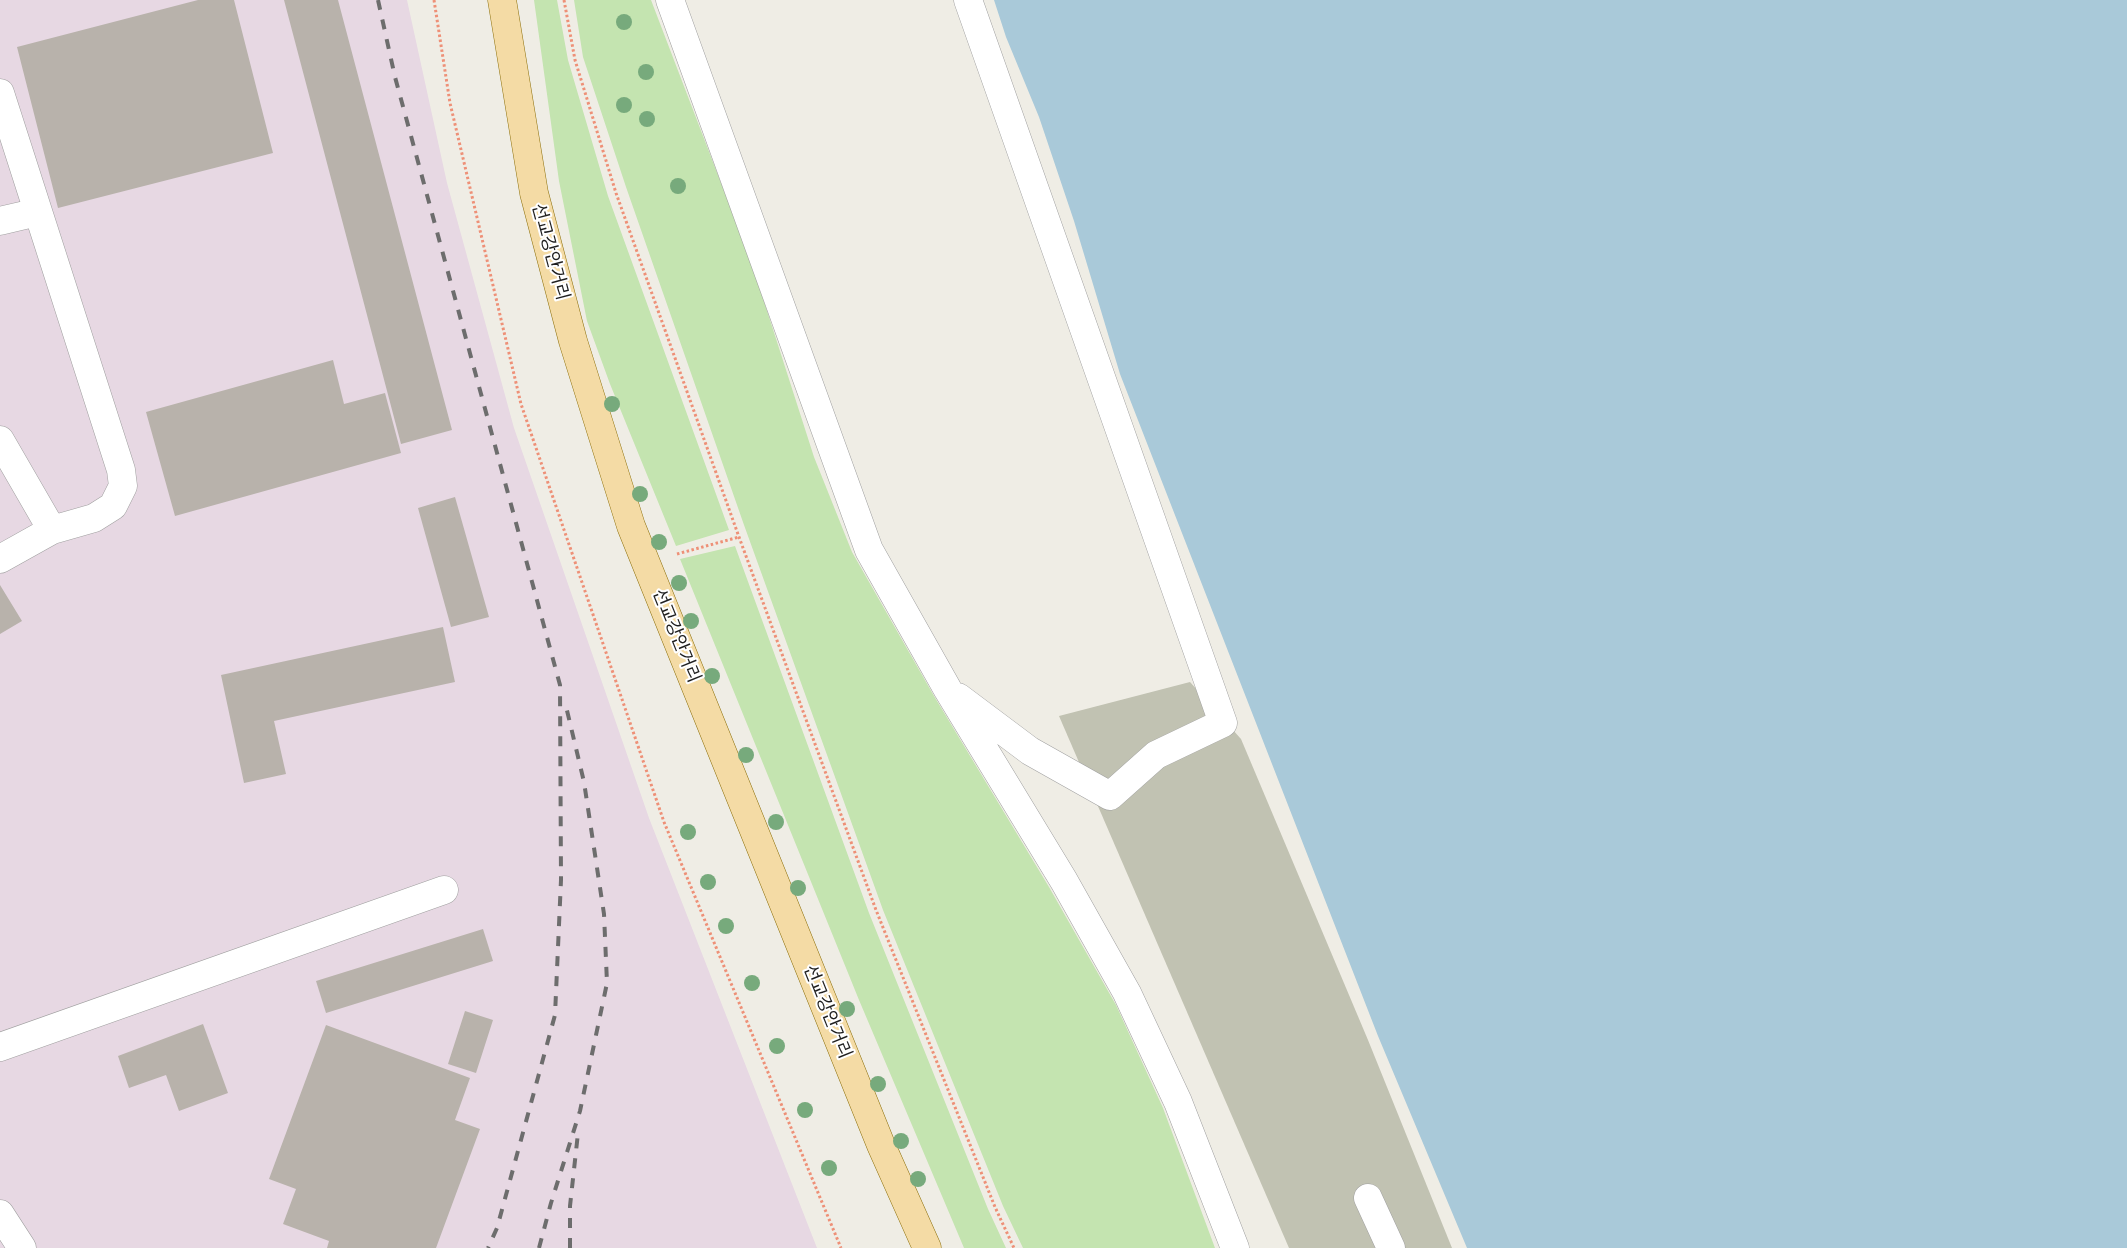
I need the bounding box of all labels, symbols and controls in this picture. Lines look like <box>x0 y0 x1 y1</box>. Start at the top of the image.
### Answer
street label: 선교강안거리 <box>527 201 573 303</box>
street label: 선교강안거리 <box>647 586 705 686</box>
street label: 선교강안거리 <box>798 962 856 1062</box>

